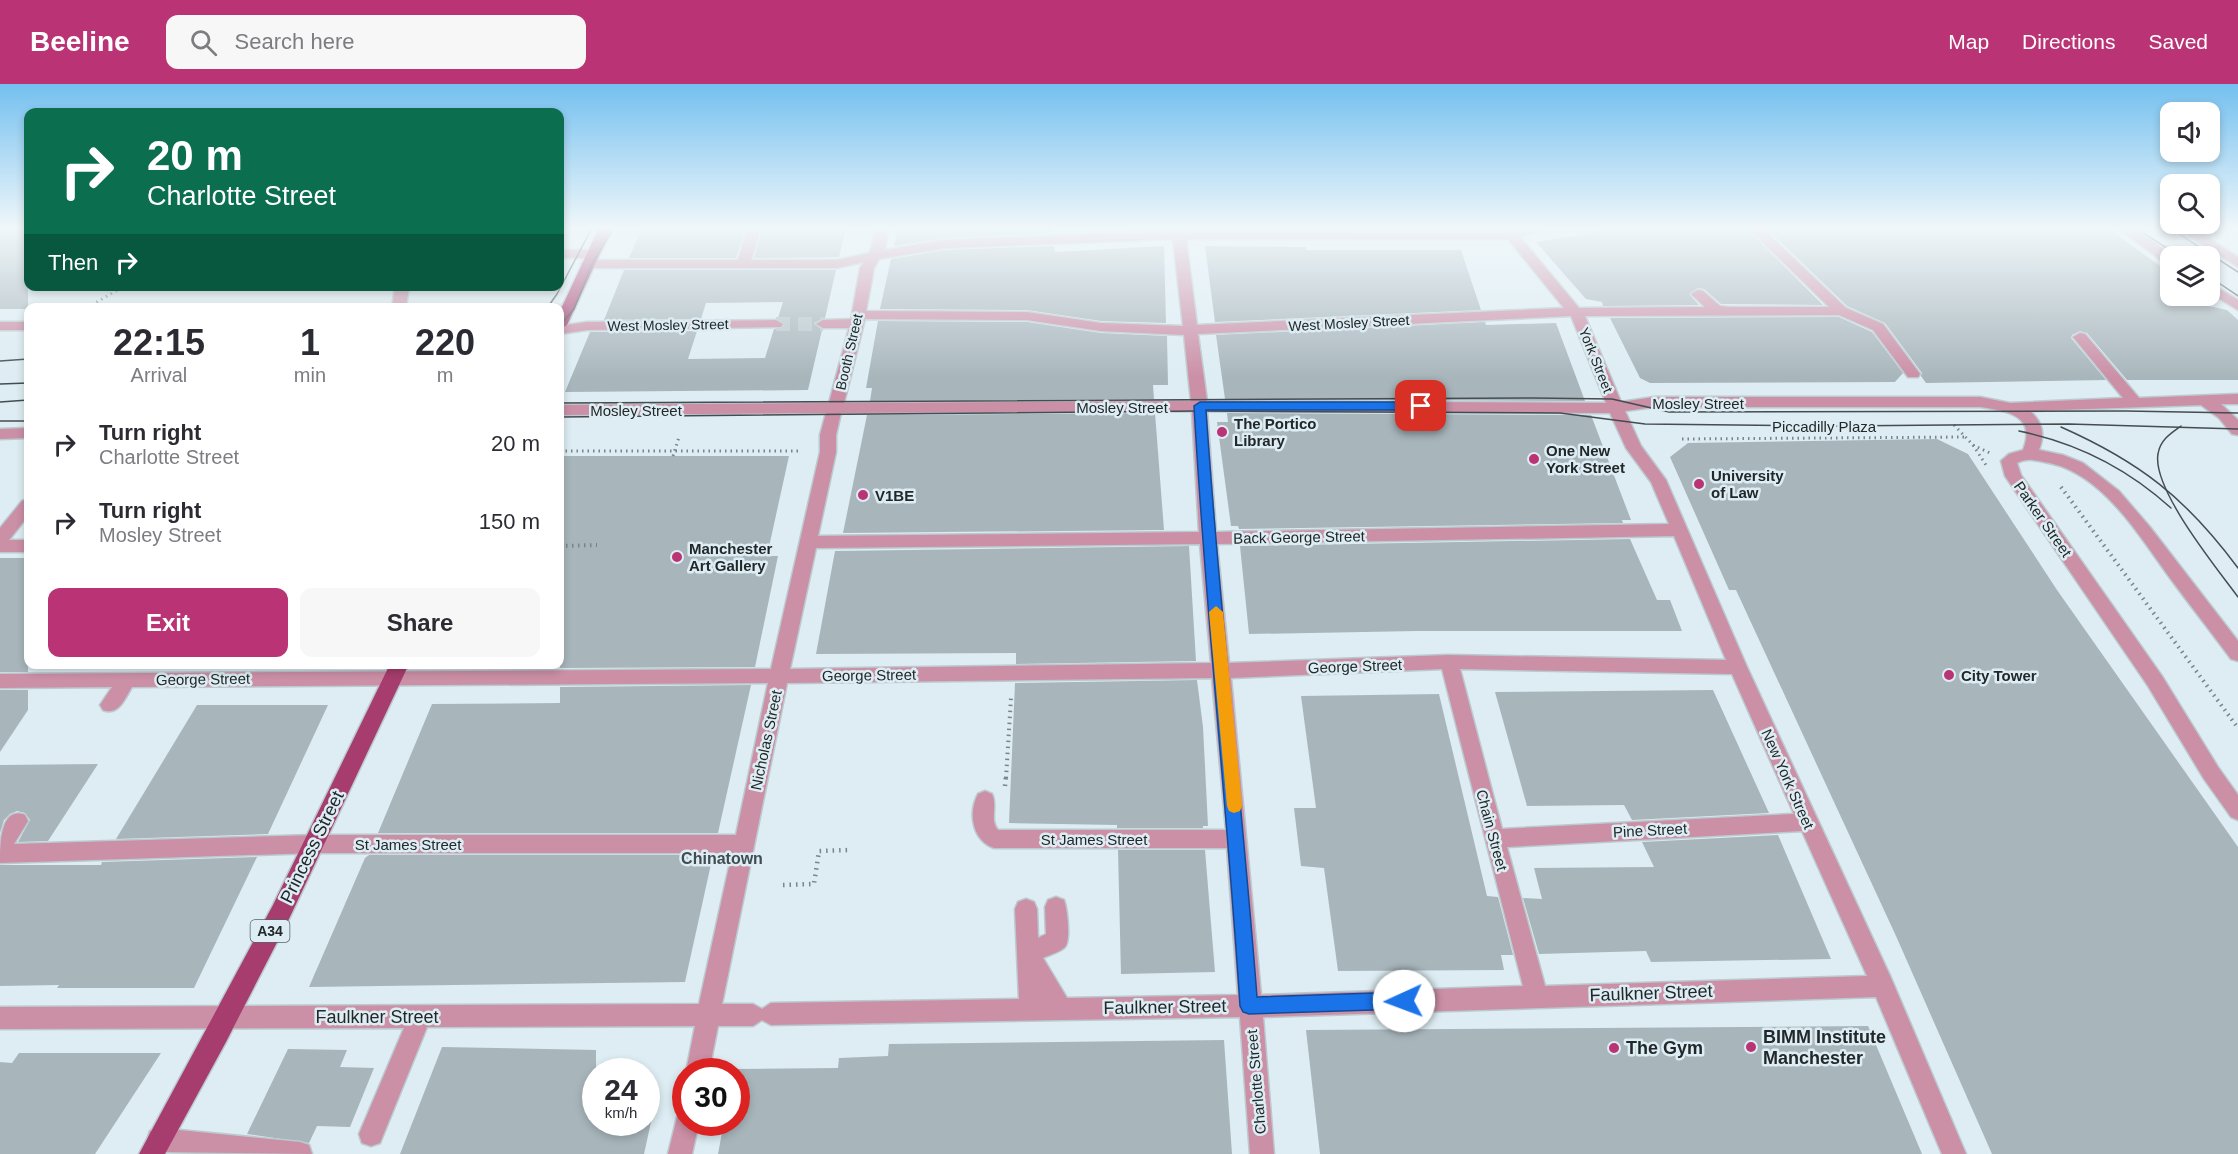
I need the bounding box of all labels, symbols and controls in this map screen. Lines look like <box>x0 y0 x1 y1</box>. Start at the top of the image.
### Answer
search box <box>166 15 586 69</box>
text: Beeline <box>30 26 130 57</box>
icon: search <box>187 26 220 59</box>
text: Search here <box>235 29 354 54</box>
text: Map <box>1948 30 1989 53</box>
text: Directions <box>2022 30 2115 53</box>
text: Saved <box>2148 30 2208 53</box>
map controls <box>2160 102 2220 306</box>
button: sound <box>2160 102 2220 162</box>
icon: right <box>48 132 126 210</box>
text: 20 m <box>147 132 243 179</box>
button: search <box>2160 174 2220 234</box>
text: Charlotte Street <box>147 181 336 211</box>
icon: right <box>110 246 143 279</box>
button: layers <box>2160 246 2220 306</box>
text: Then <box>48 250 98 275</box>
street label: Booth Street <box>832 312 866 392</box>
street label: West Mosley Street <box>1288 312 1410 334</box>
street label: West Mosley Street <box>607 316 729 334</box>
text: 22:15 <box>113 322 205 363</box>
text: 1 <box>300 322 320 363</box>
text: 220 <box>415 322 475 363</box>
street label: York Street <box>1576 325 1616 395</box>
text: Arrival <box>131 364 187 386</box>
text: min <box>294 364 326 386</box>
text: m <box>437 364 453 386</box>
pin <box>1395 380 1446 431</box>
icon: arrive <box>1404 389 1437 422</box>
street label: Mosley Street <box>1652 395 1745 412</box>
street label: Mosley Street <box>1076 399 1169 416</box>
street label: Mosley Street <box>590 402 683 419</box>
place label: The Portico Library <box>1234 415 1317 449</box>
street label: Piccadilly Plaza <box>1772 418 1877 435</box>
text: Turn right <box>99 420 201 445</box>
marker: The Portico Library <box>1215 425 1229 439</box>
icon: right <box>48 428 81 461</box>
text: 20 m <box>491 431 540 456</box>
place label: One New York Street <box>1546 442 1625 476</box>
text: Charlotte Street <box>99 446 239 468</box>
marker: One New York Street <box>1527 452 1541 466</box>
place label: University of Law <box>1711 467 1784 501</box>
marker: University of Law <box>1692 477 1706 491</box>
street label: Parker Street <box>2011 478 2076 561</box>
place label: V1BE <box>875 487 914 504</box>
marker: V1BE <box>856 488 870 502</box>
text: Turn right <box>99 498 201 523</box>
icon: right <box>48 506 81 539</box>
text: 150 m <box>479 509 540 534</box>
text: Mosley Street <box>99 524 221 546</box>
street label: Back George Street <box>1233 527 1366 547</box>
place label: Manchester Art Gallery <box>689 540 773 574</box>
marker: Manchester Art Gallery <box>670 550 684 564</box>
button: Exit <box>48 588 288 657</box>
button: Share <box>300 588 540 657</box>
street label: George Street <box>1308 656 1403 676</box>
street label: George Street <box>822 666 917 684</box>
place label: City Tower <box>1961 667 2037 684</box>
marker: City Tower <box>1942 668 1956 682</box>
street label: George Street <box>156 670 251 688</box>
street label: Nicholas Street <box>747 688 785 792</box>
street label: New York Street <box>1758 726 1818 832</box>
street label: Princess Street <box>276 788 348 906</box>
street label: Chain Street <box>1473 788 1511 873</box>
street label: Pine Street <box>1612 820 1688 840</box>
street label: St James Street <box>1041 831 1148 848</box>
street label: St James Street <box>355 836 462 853</box>
district label: Chinatown <box>681 850 763 867</box>
road number: A34 <box>250 920 290 942</box>
position arrow <box>1372 969 1436 1033</box>
street label: Faulkner Street <box>1589 981 1713 1005</box>
street label: Faulkner Street <box>1103 996 1227 1018</box>
street label: Faulkner Street <box>315 1007 439 1027</box>
place label: BIMM Institute Manchester <box>1763 1027 1886 1068</box>
street label: Charlotte Street <box>1243 1028 1269 1135</box>
place label: The Gym <box>1626 1038 1703 1058</box>
marker: BIMM Institute Manchester <box>1744 1040 1758 1054</box>
marker: The Gym <box>1607 1041 1621 1055</box>
speed limit sign: 30 <box>672 1058 750 1136</box>
text: 24 <box>604 1073 638 1106</box>
text: km/h <box>605 1104 637 1121</box>

